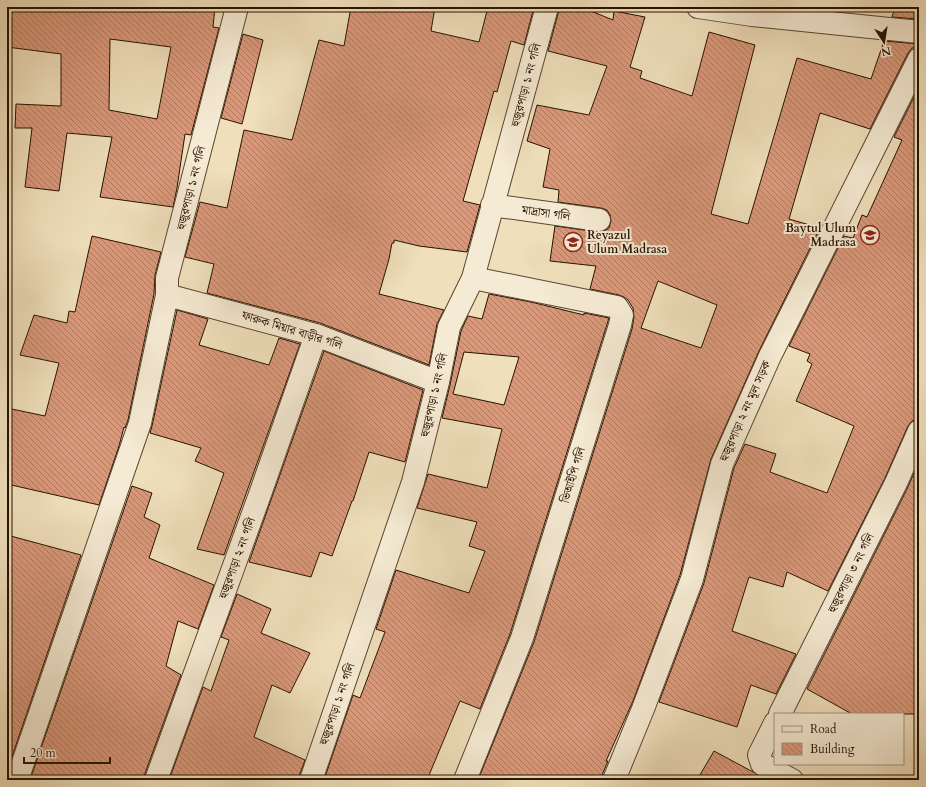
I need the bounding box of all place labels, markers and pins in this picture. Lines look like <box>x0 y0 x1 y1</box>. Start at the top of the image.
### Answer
place label: Baytul Ulum Madrasa <box>785 220 857 250</box>
school or university icon: Baytul Ulum Madrasa <box>859 224 881 246</box>
place label: Reyazul Ulum Madrasa <box>587 227 667 257</box>
school or university icon: Reyazul Ulum Madrasa <box>562 231 584 253</box>

